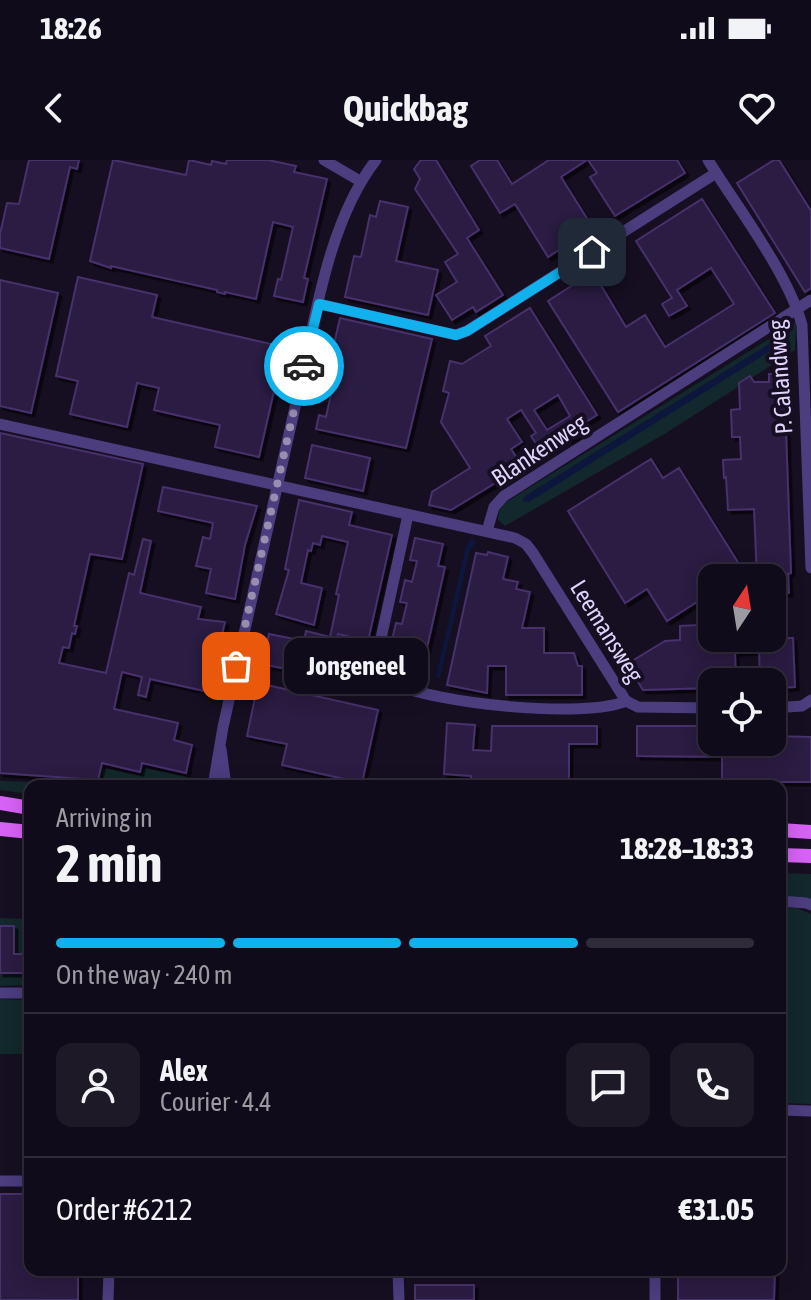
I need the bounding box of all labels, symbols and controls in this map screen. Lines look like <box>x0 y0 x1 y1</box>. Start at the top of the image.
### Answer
text: 18:26 <box>40 11 102 45</box>
icon: back <box>32 86 76 130</box>
icon: heart <box>735 86 779 130</box>
text: Quickbag <box>343 87 468 129</box>
pin <box>558 218 626 286</box>
icon: home <box>570 230 614 274</box>
street label: P. Calandweg <box>762 318 797 435</box>
courier <box>264 326 344 406</box>
icon: car <box>282 344 326 388</box>
street label: Blankenweg <box>486 408 592 492</box>
north arrow <box>698 564 786 652</box>
map controls <box>698 564 786 756</box>
street label: Leemansweg <box>565 575 649 687</box>
pin <box>202 632 270 700</box>
callout: Jongeneel <box>284 638 428 694</box>
icon: bag <box>214 644 258 688</box>
text: Jongeneel <box>307 651 405 681</box>
button: locate <box>698 668 786 756</box>
text: Arriving in <box>56 803 153 833</box>
text: 18:28–18:33 <box>620 831 754 865</box>
text: 2 min <box>56 833 162 893</box>
text: On the way · 240 m <box>56 960 233 990</box>
button: person <box>56 1043 140 1127</box>
button: chat <box>566 1043 650 1127</box>
button: phone <box>670 1043 754 1127</box>
text: Alex <box>160 1053 208 1087</box>
text: Courier · 4.4 <box>160 1087 271 1117</box>
text: Order #6212 <box>56 1192 193 1226</box>
text: €31.05 <box>679 1192 754 1226</box>

